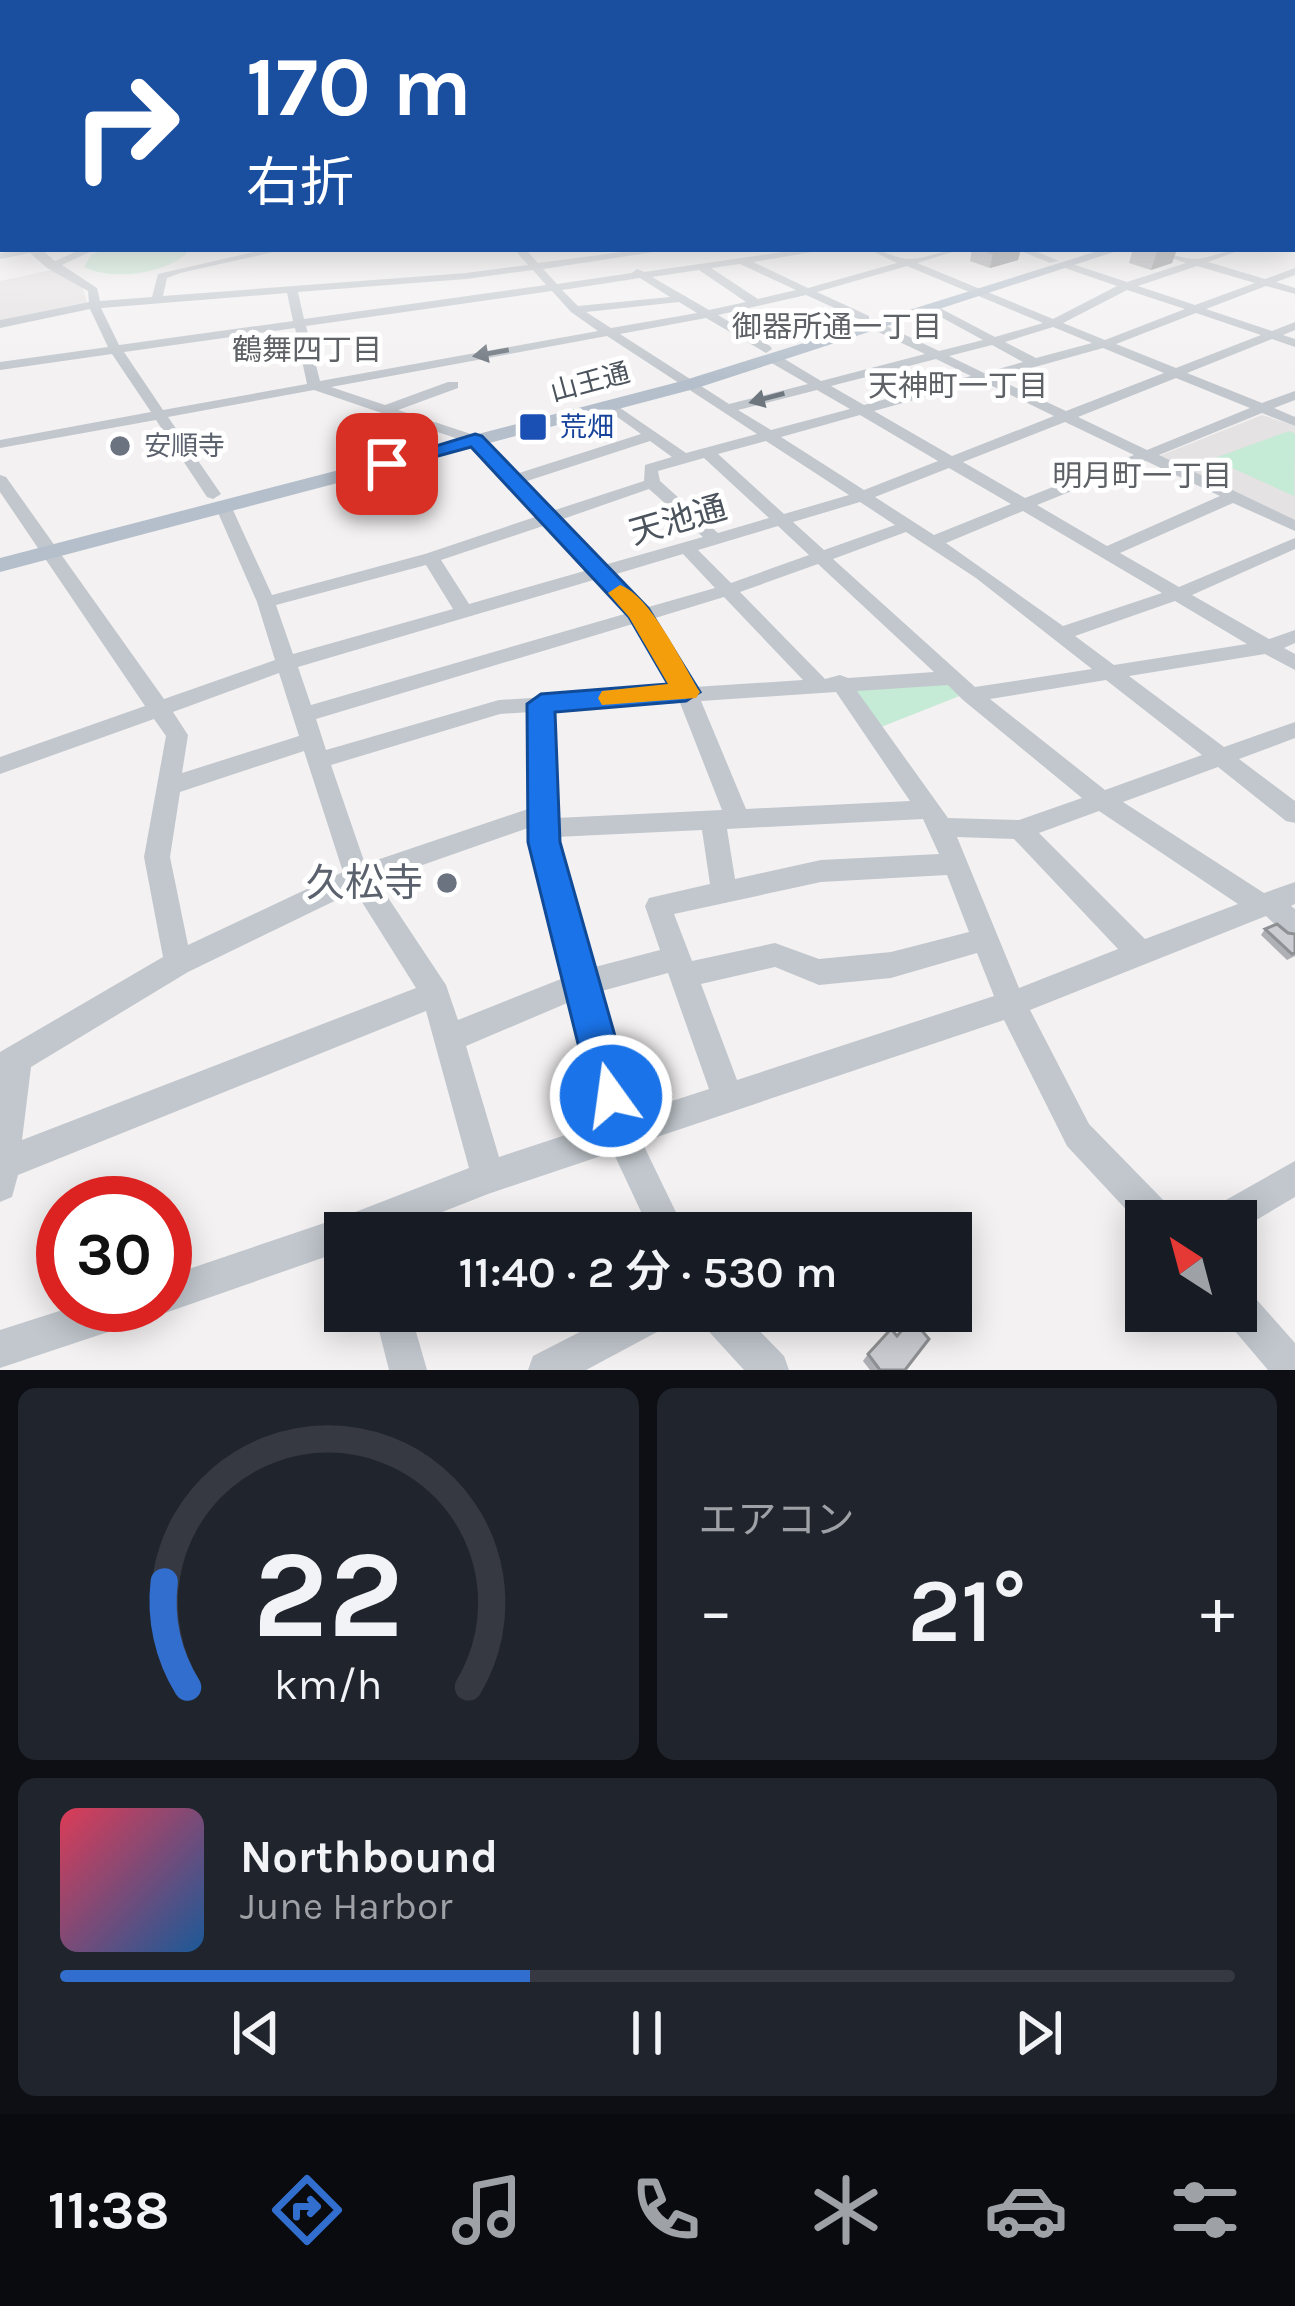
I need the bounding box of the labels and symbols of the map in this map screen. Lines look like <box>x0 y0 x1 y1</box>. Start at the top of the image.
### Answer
district label: 御器所通一丁目 <box>732 309 942 345</box>
district label: 鶴舞四丁目 <box>232 332 382 368</box>
one-way arrow <box>471 345 509 363</box>
street label: 山王通 <box>547 356 633 408</box>
district label: 天神町一丁目 <box>868 368 1048 404</box>
one-way arrow <box>748 389 785 408</box>
marker: 荒畑 <box>517 411 549 443</box>
place label: 荒畑 <box>560 411 614 443</box>
pin <box>336 413 438 515</box>
place label: 安順寺 <box>144 430 225 462</box>
marker: 安順寺 <box>107 433 133 459</box>
district label: 明月町一丁目 <box>1052 458 1232 494</box>
street label: 天池通 <box>625 488 731 552</box>
place label: 久松寺 <box>306 860 423 906</box>
marker: 久松寺 <box>434 870 460 896</box>
position arrow <box>548 1033 674 1159</box>
speed limit sign: 30 <box>36 1176 192 1332</box>
north arrow <box>1125 1200 1257 1332</box>

